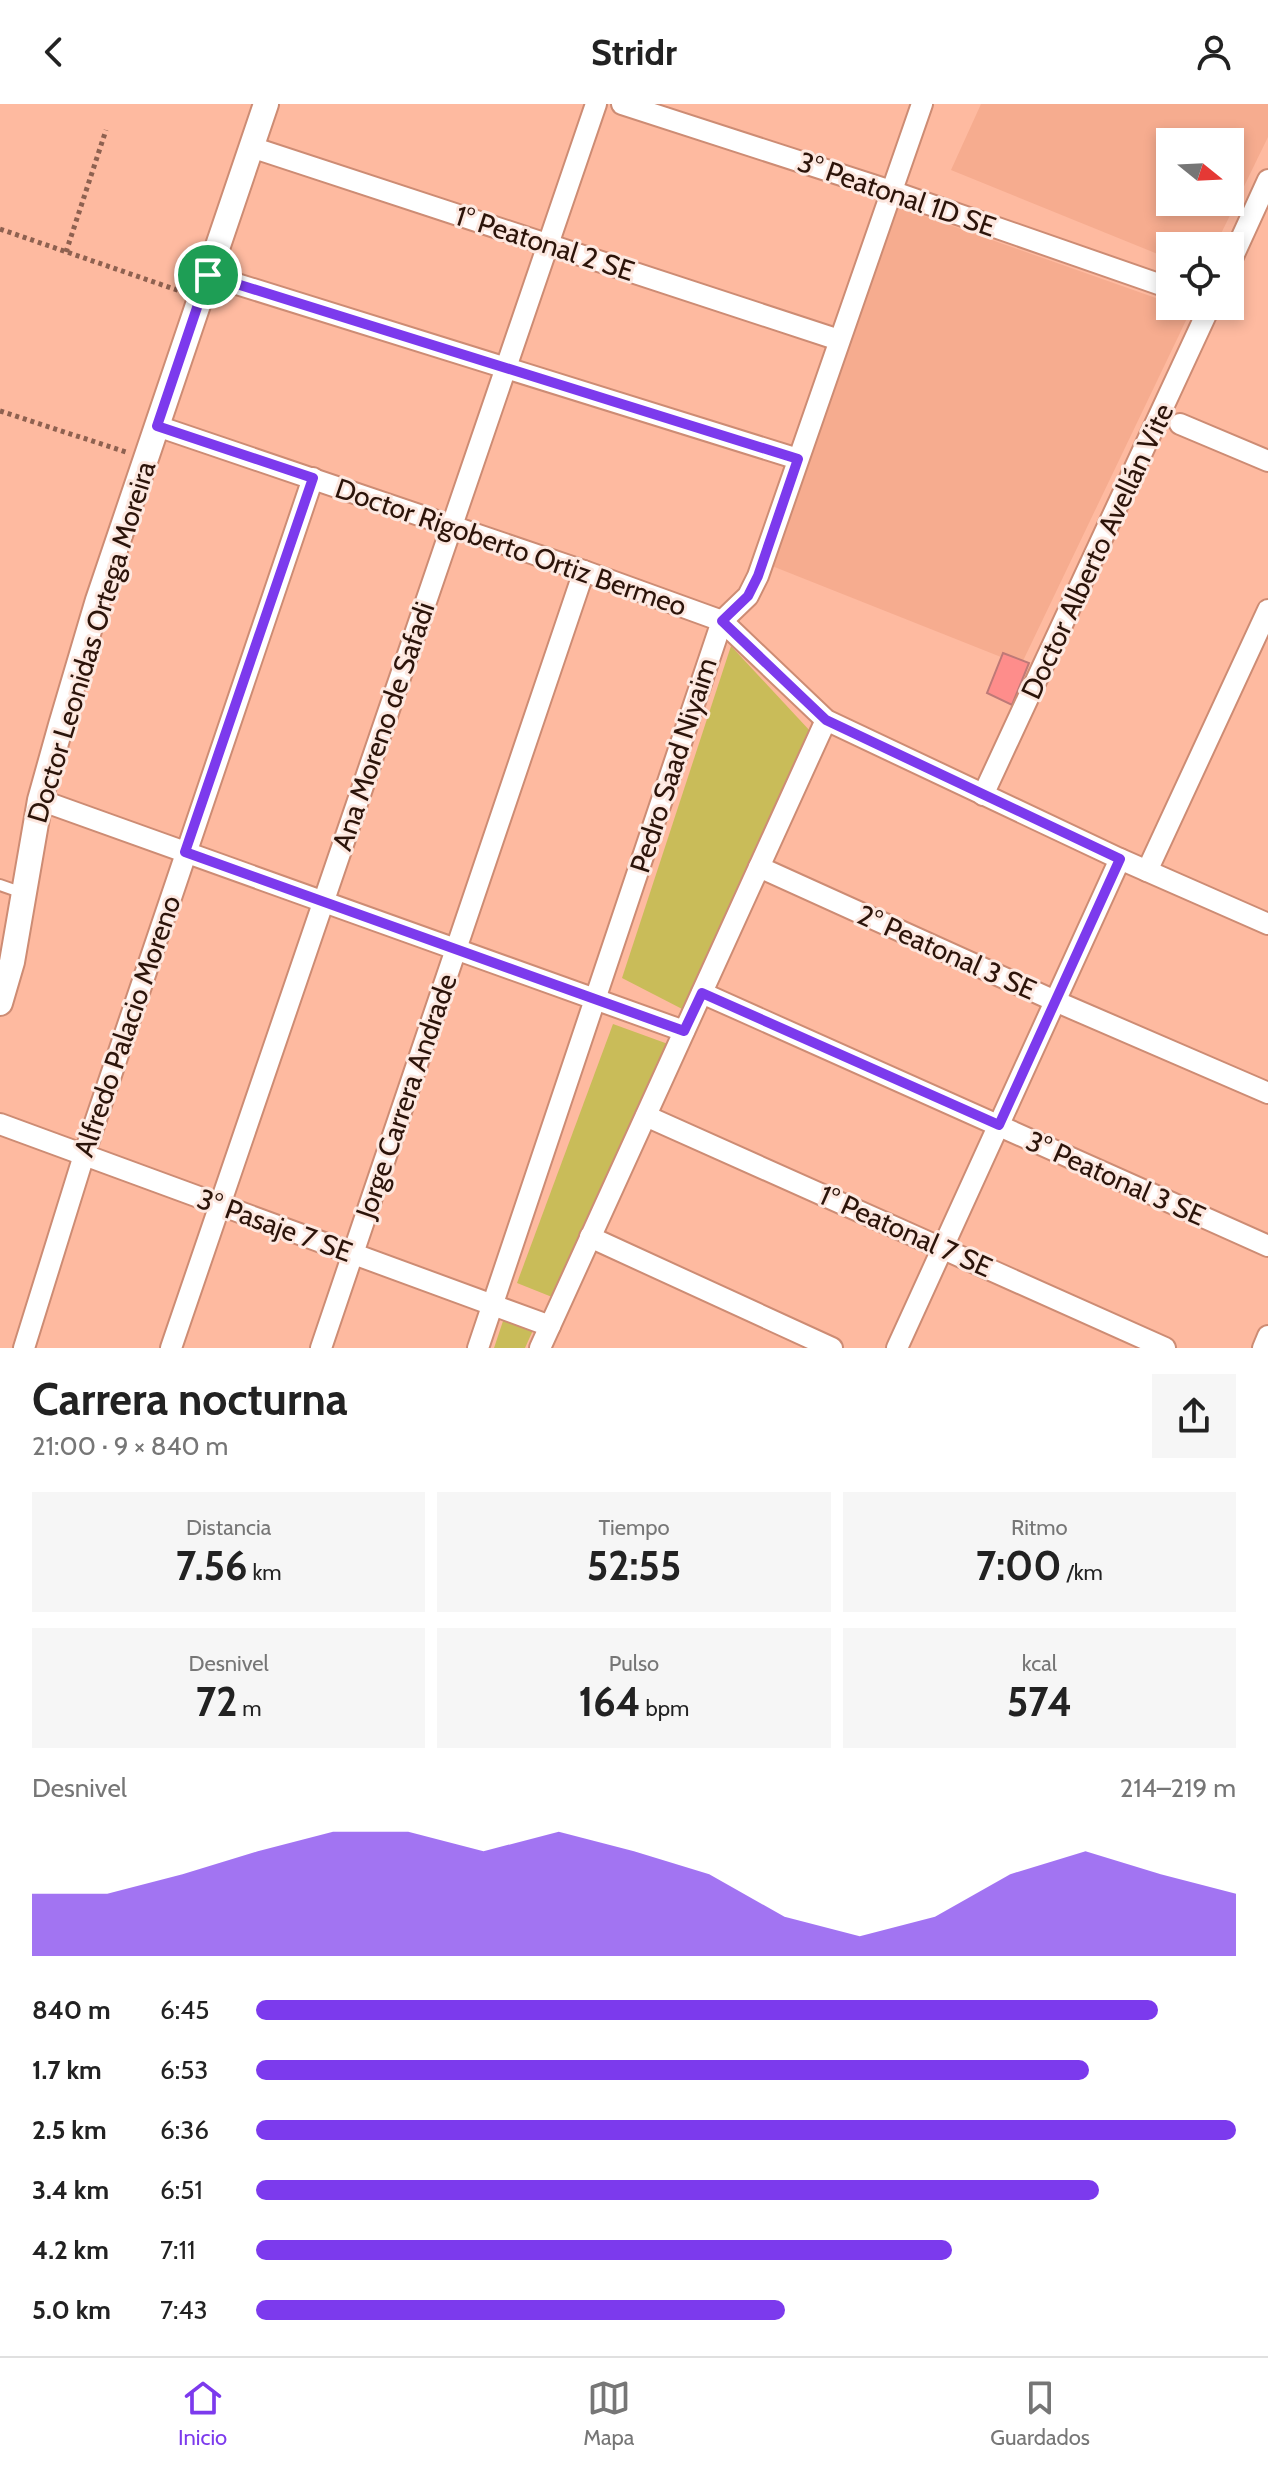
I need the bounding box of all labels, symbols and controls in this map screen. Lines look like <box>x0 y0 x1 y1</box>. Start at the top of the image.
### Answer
icon: back <box>32 30 76 74</box>
text: Stridr <box>591 30 677 74</box>
icon: person <box>1192 30 1236 74</box>
north arrow <box>1156 128 1244 216</box>
map controls <box>1156 128 1244 320</box>
street label: 3° Peatonal 1D SE <box>794 144 1000 244</box>
street label: 1° Peatonal 2 SE <box>451 198 639 288</box>
button: locate <box>1156 232 1244 320</box>
pin <box>174 241 242 309</box>
icon: arrive <box>186 253 230 297</box>
street label: Doctor Alberto Avellán Vite <box>1014 398 1180 704</box>
street label: Doctor Leonidas Ortega Moreira <box>20 457 162 827</box>
street label: Doctor Rigoberto Ortiz Bermeo <box>331 471 691 623</box>
street label: Ana Moreno de Safadi <box>325 597 441 855</box>
street label: Pedro Saad Niyaim <box>622 653 724 877</box>
street label: Alfredo Palacio Moreno <box>66 891 188 1161</box>
street label: 2° Peatonal 3 SE <box>852 897 1042 1007</box>
street label: Jorge Carrera Andrade <box>348 969 464 1224</box>
street label: 3° Peatonal 3 SE <box>1021 1123 1211 1233</box>
street label: 1° Peatonal 7 SE <box>814 1178 998 1284</box>
street label: 3° Pasaje 7 SE <box>193 1181 357 1269</box>
text: Carrera nocturna <box>32 1373 348 1426</box>
button: share <box>1152 1374 1236 1458</box>
text: 21:00 · 9 × 840 m <box>32 1430 228 1462</box>
text: Distancia <box>186 1514 271 1541</box>
text: Tiempo <box>598 1514 670 1541</box>
text: Ritmo <box>1011 1514 1068 1541</box>
text: 7.56 <box>176 1541 248 1590</box>
text: 52:55 <box>587 1541 681 1590</box>
text: 7:00 <box>976 1541 1062 1590</box>
text: km <box>248 1559 282 1586</box>
text: /km <box>1062 1559 1103 1586</box>
text: Desnivel <box>189 1650 269 1677</box>
text: Pulso <box>609 1650 659 1677</box>
text: kcal <box>1022 1650 1057 1677</box>
text: 72 <box>196 1677 237 1726</box>
text: 164 <box>579 1677 641 1726</box>
text: 574 <box>1007 1677 1072 1726</box>
text: m <box>237 1695 262 1722</box>
text: bpm <box>641 1695 689 1722</box>
text: Desnivel <box>32 1772 127 1804</box>
text: 214–219 m <box>1120 1772 1236 1804</box>
text: 840 m <box>32 1994 111 2026</box>
text: 6:45 <box>160 1994 209 2026</box>
text: 1.7 km <box>32 2054 102 2086</box>
text: 6:53 <box>160 2054 208 2086</box>
text: 2.5 km <box>32 2114 107 2146</box>
text: 6:36 <box>160 2114 209 2146</box>
text: 3.4 km <box>32 2174 109 2206</box>
text: 6:51 <box>160 2174 203 2206</box>
text: 4.2 km <box>32 2234 109 2266</box>
text: 7:11 <box>160 2234 195 2266</box>
text: 5.0 km <box>32 2294 111 2326</box>
text: 7:43 <box>160 2294 208 2326</box>
tab: Inicio <box>178 2376 227 2451</box>
tab: Mapa <box>583 2376 634 2451</box>
tab: Guardados <box>990 2376 1090 2451</box>

